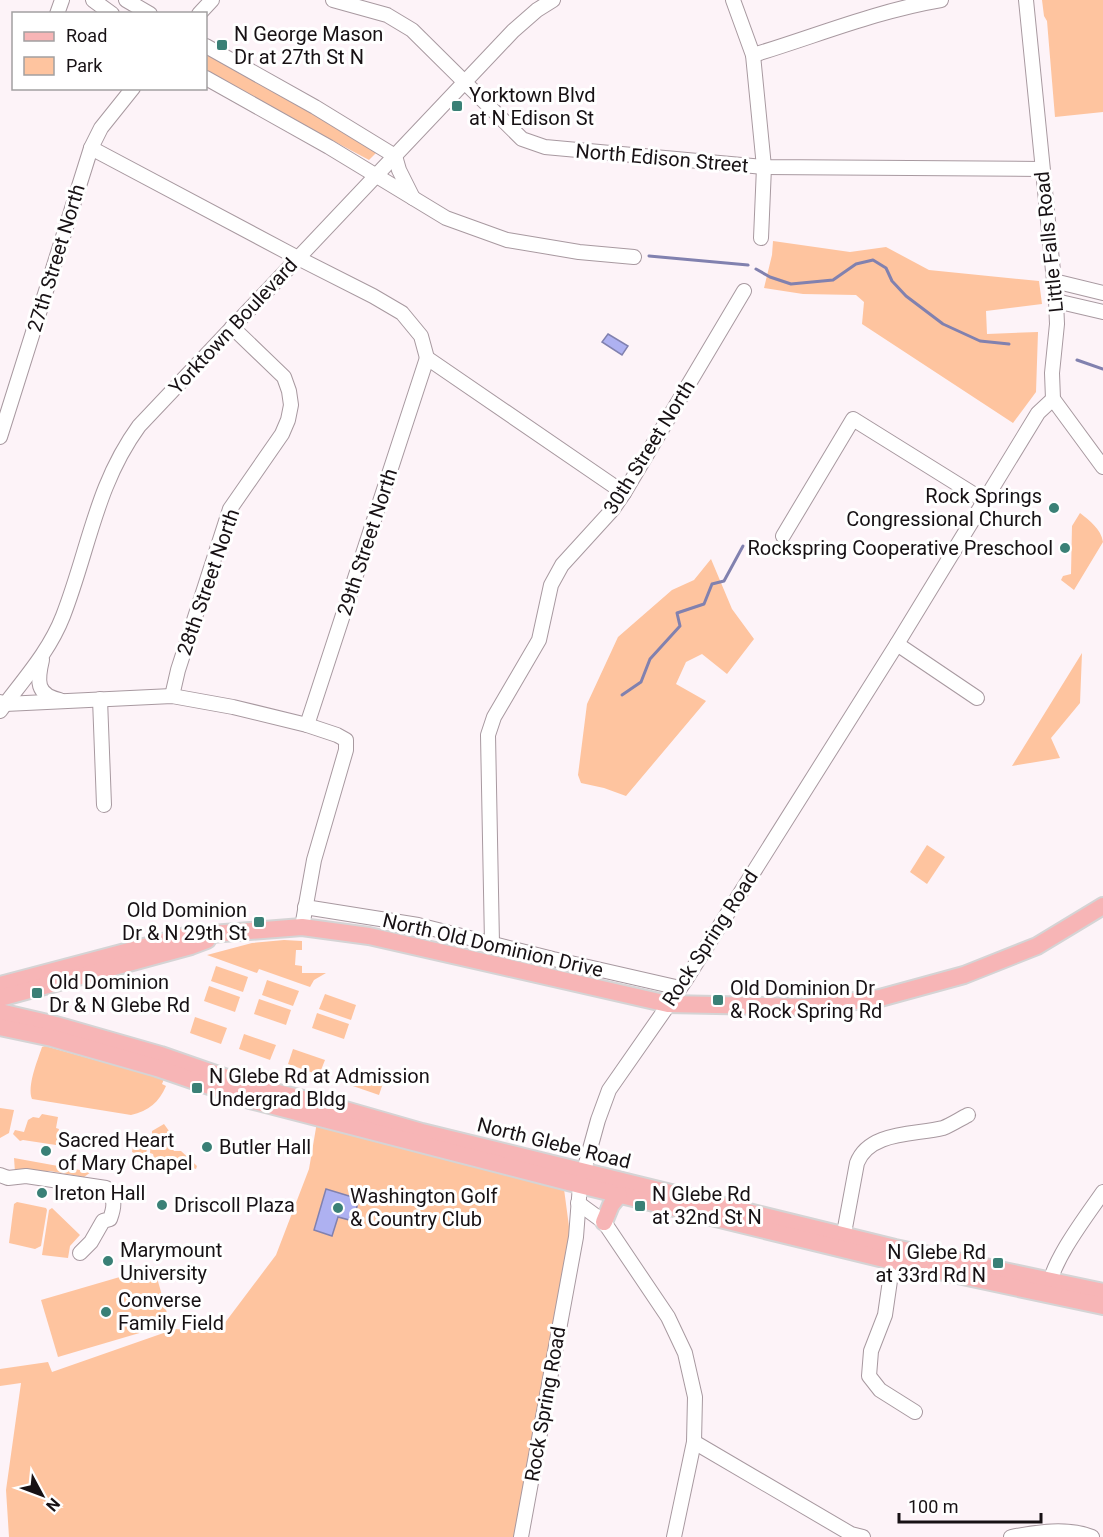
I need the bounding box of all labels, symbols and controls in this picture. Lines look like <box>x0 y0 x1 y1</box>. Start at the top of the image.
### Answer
legend <box>12 12 207 90</box>
place label: N George Mason Dr at 27th St N <box>234 22 383 69</box>
text: Road <box>66 25 107 46</box>
marker: N George Mason Dr at 27th St N <box>215 38 229 52</box>
text: Park <box>66 55 103 76</box>
place label: Yorktown Blvd at N Edison St <box>469 83 596 130</box>
marker: Yorktown Blvd at N Edison St <box>450 99 464 113</box>
street label: North Edison Street <box>575 138 749 178</box>
street label: Little Falls Road <box>1030 170 1068 314</box>
street label: 27th Street North <box>22 181 90 335</box>
street label: Yorktown Boulevard <box>164 253 302 399</box>
street label: 30th Street North <box>598 376 700 518</box>
street label: 29th Street North <box>332 465 402 619</box>
place label: Rock Springs Congressional Church <box>846 484 1042 531</box>
marker: Rock Springs Congressional Church <box>1047 501 1061 515</box>
street label: 28th Street North <box>172 506 244 658</box>
place label: Rockspring Cooperative Preschool <box>747 536 1053 560</box>
marker: Rockspring Cooperative Preschool <box>1058 541 1072 555</box>
street label: Rock Spring Road <box>657 866 763 1010</box>
place label: Old Dominion Dr & N 29th St <box>122 898 247 945</box>
street label: North Old Dominion Drive <box>380 908 606 982</box>
marker: Old Dominion Dr & N 29th St <box>252 915 266 929</box>
place label: Old Dominion Dr & N Glebe Rd <box>49 970 190 1017</box>
place label: Old Dominion Dr & Rock Spring Rd <box>730 976 882 1023</box>
marker: Old Dominion Dr & N Glebe Rd <box>30 986 44 1000</box>
marker: Old Dominion Dr & Rock Spring Rd <box>711 993 725 1007</box>
place label: N Glebe Rd at Admission Undergrad Bldg <box>209 1064 430 1111</box>
marker: N Glebe Rd at Admission Undergrad Bldg <box>190 1081 204 1095</box>
street label: North Glebe Road <box>475 1112 633 1174</box>
place label: Sacred Heart of Mary Chapel <box>58 1128 193 1175</box>
place label: Butler Hall <box>219 1135 311 1159</box>
marker: Butler Hall <box>200 1140 214 1154</box>
marker: Sacred Heart of Mary Chapel <box>39 1144 53 1158</box>
place label: Ireton Hall <box>54 1181 145 1205</box>
place label: N Glebe Rd at 32nd St N <box>652 1182 762 1229</box>
place label: Washington Golf & Country Club <box>350 1184 497 1231</box>
marker: Ireton Hall <box>35 1186 49 1200</box>
place label: Driscoll Plaza <box>174 1193 295 1217</box>
marker: Driscoll Plaza <box>155 1198 169 1212</box>
marker: N Glebe Rd at 32nd St N <box>633 1199 647 1213</box>
marker: Washington Golf & Country Club <box>331 1201 345 1215</box>
place label: Marymount University <box>120 1238 222 1285</box>
place label: N Glebe Rd at 33rd Rd N <box>875 1240 986 1287</box>
marker: Marymount University <box>101 1254 115 1268</box>
marker: N Glebe Rd at 33rd Rd N <box>991 1256 1005 1270</box>
place label: Converse Family Field <box>118 1288 224 1335</box>
marker: Converse Family Field <box>99 1305 113 1319</box>
street label: Rock Spring Road <box>520 1325 570 1483</box>
north arrow <box>12 1465 72 1525</box>
scale bar <box>899 1486 1042 1524</box>
text: N <box>42 1494 64 1515</box>
text: 100 m <box>908 1496 959 1517</box>

